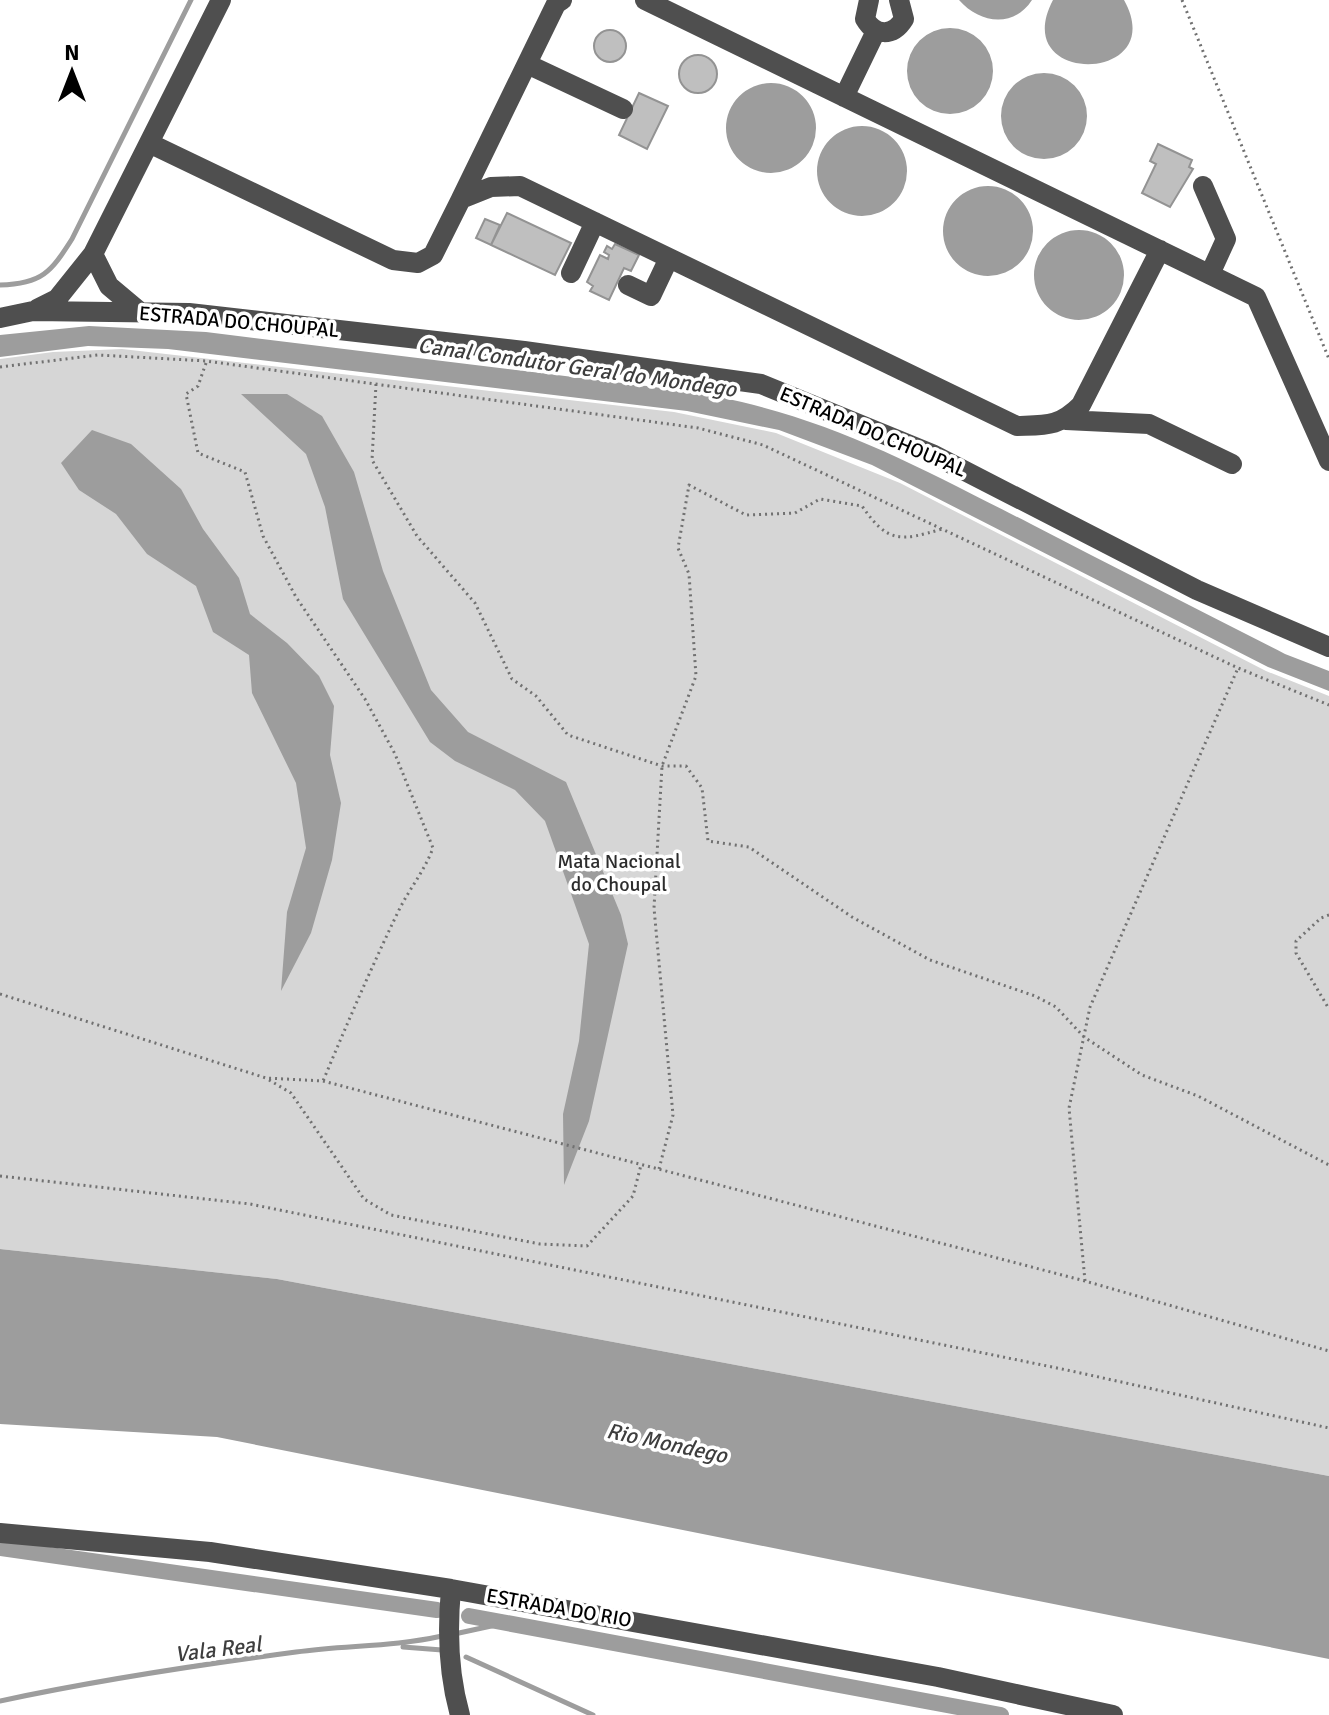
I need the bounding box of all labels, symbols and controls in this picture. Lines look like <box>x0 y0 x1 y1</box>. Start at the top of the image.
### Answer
north arrow <box>32 32 112 112</box>
text: N <box>64 39 80 66</box>
street label: ESTRADA DO CHOUPAL <box>138 301 340 343</box>
water label: Canal Condutor Geral do Mondego <box>416 331 739 403</box>
street label: ESTRADA DO CHOUPAL <box>776 381 970 483</box>
park label: Mata Nacional do Choupal <box>557 849 681 897</box>
water label: Rio Mondego <box>604 1417 731 1469</box>
street label: ESTRADA DO RIO <box>485 1583 633 1633</box>
water label: Vala Real <box>173 1630 264 1668</box>

